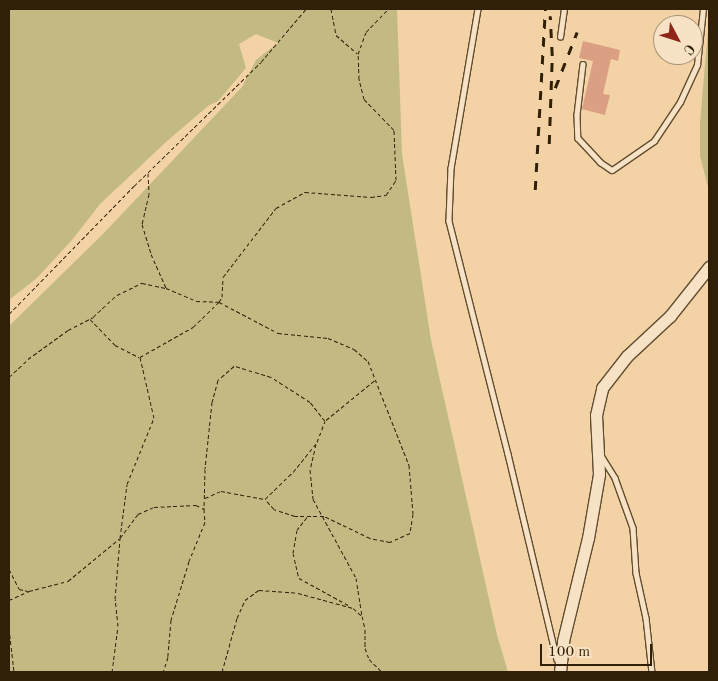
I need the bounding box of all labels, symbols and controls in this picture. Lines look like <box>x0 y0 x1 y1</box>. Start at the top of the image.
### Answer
north arrow <box>653 15 703 65</box>
text: С <box>680 41 697 57</box>
scale bar <box>543 634 656 666</box>
text: 100 m <box>548 645 590 660</box>

